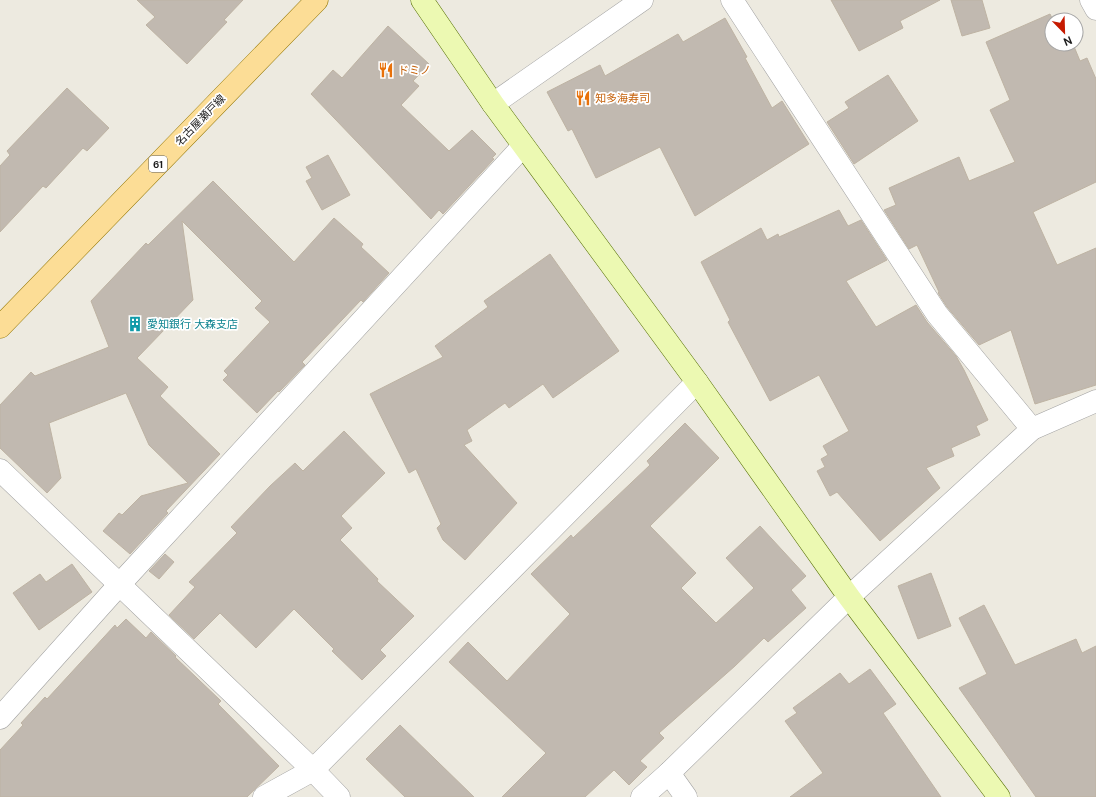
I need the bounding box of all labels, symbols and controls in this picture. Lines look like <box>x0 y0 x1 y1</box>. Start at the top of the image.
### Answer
north arrow <box>1044 12 1084 52</box>
text: N <box>1061 33 1074 49</box>
restaurant icon: ドミノ <box>377 61 395 79</box>
place label: ドミノ <box>398 63 431 77</box>
restaurant icon: 知多海寿司 <box>574 89 592 107</box>
street label: 名古屋瀬戸線 <box>172 91 228 149</box>
place label: 知多海寿司 <box>595 91 650 105</box>
road number: 61 <box>149 156 167 172</box>
building icon: 愛知銀行 大森支店 <box>126 315 144 333</box>
place label: 愛知銀行 大森支店 <box>147 317 238 331</box>

